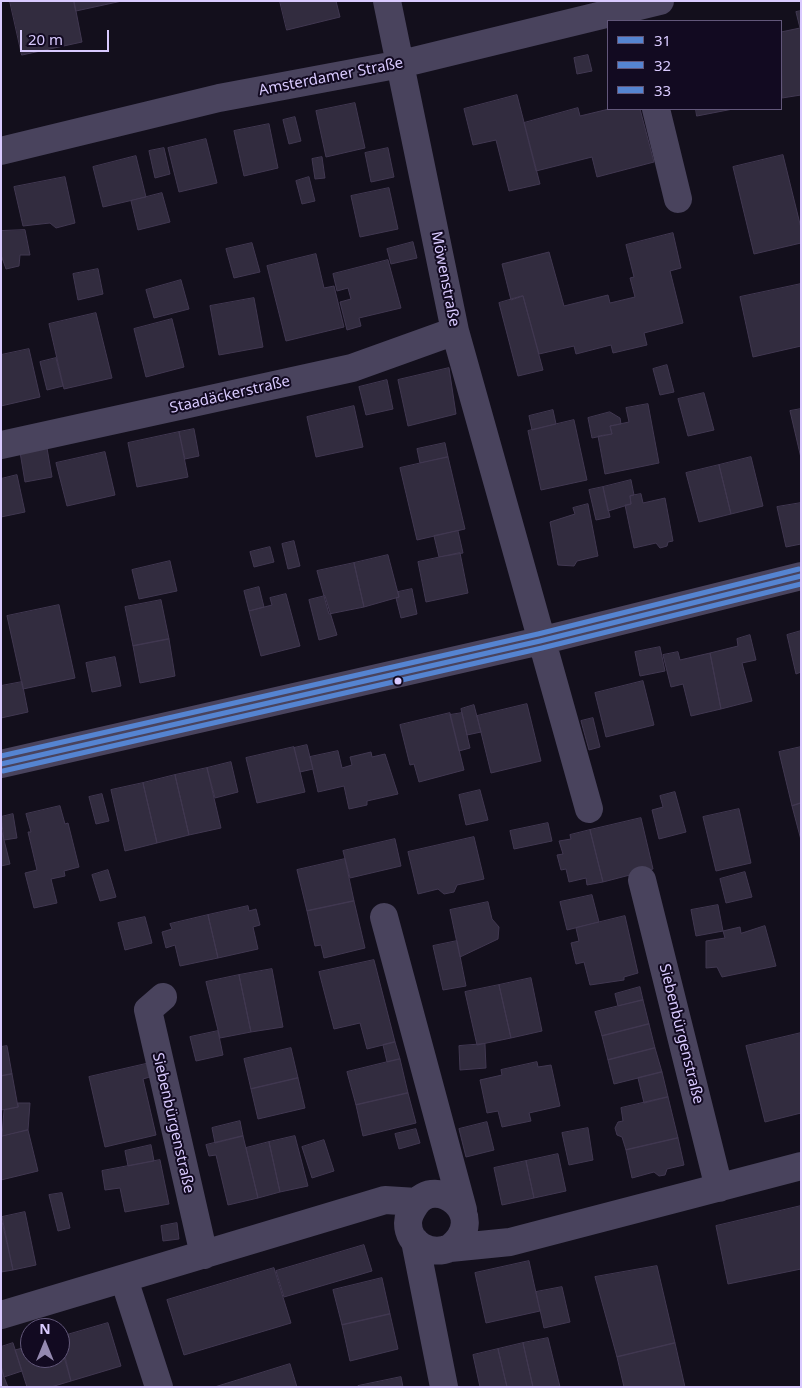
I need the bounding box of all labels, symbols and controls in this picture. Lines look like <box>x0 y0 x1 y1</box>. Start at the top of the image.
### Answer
scale bar <box>22 20 111 52</box>
legend <box>607 20 782 110</box>
text: 20 m <box>28 29 63 49</box>
text: 31 <box>654 30 671 50</box>
street label: Amsterdamer Straße <box>257 54 405 100</box>
text: 32 <box>654 55 671 75</box>
text: 33 <box>654 80 671 100</box>
street label: Möwenstraße <box>427 230 463 328</box>
street label: Staadäckerstraße <box>168 372 292 418</box>
unlabelled marker <box>393 676 403 686</box>
street label: Siebenbürgenstraße <box>655 962 707 1106</box>
street label: Siebenbürgenstraße <box>148 1051 198 1195</box>
north arrow <box>20 1318 70 1368</box>
text: N <box>39 1319 51 1338</box>

